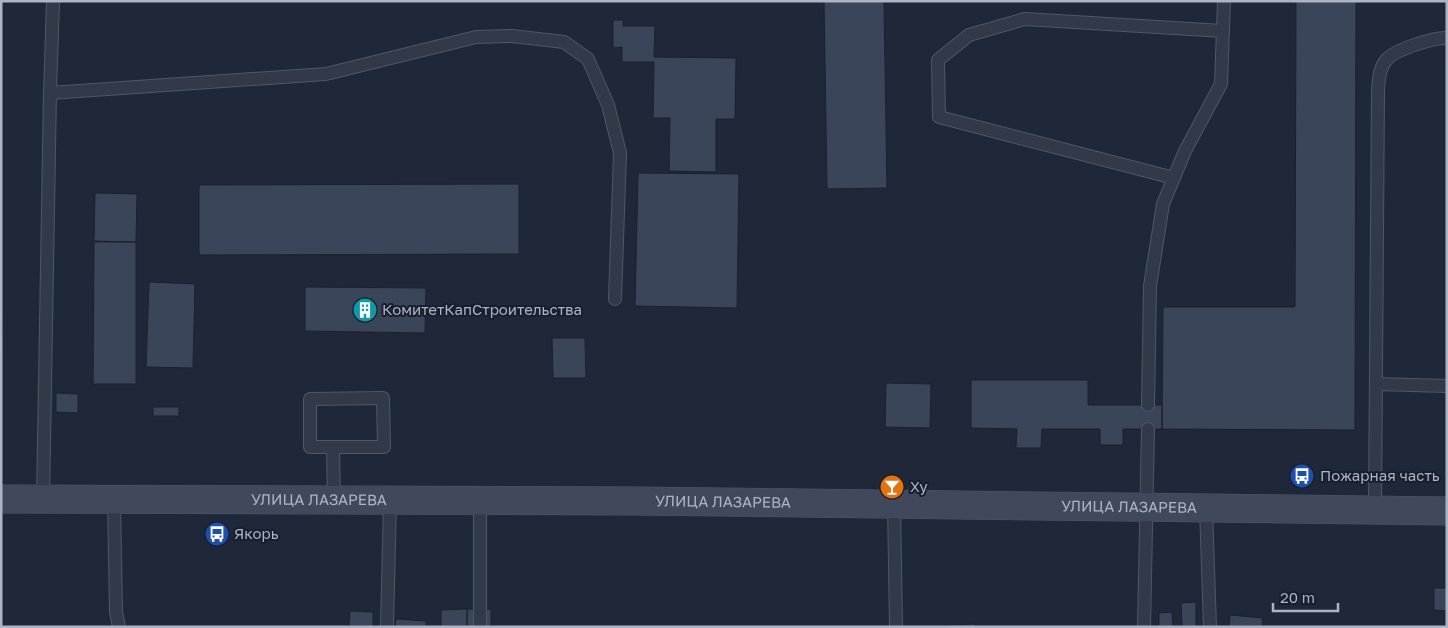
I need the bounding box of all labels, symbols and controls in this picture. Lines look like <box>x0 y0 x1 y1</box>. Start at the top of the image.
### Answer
building icon: КомитетКапСтроительства <box>352 297 378 323</box>
place label: КомитетКапСтроительства <box>382 300 582 318</box>
bus stop icon: Пожарная часть <box>1289 463 1315 489</box>
place label: Пожарная часть <box>1320 466 1440 484</box>
bar icon: Xy <box>879 474 905 500</box>
place label: Xy <box>910 477 928 495</box>
street label: УЛИЦА ЛАЗАРЕВА <box>251 490 387 508</box>
street label: УЛИЦА ЛАЗАРЕВА <box>655 491 791 511</box>
street label: УЛИЦА ЛАЗАРЕВА <box>1061 496 1197 516</box>
bus stop icon: Якорь <box>204 521 230 547</box>
place label: Якорь <box>234 524 279 542</box>
scale bar <box>1273 580 1338 612</box>
text: 20 m <box>1280 588 1315 606</box>

